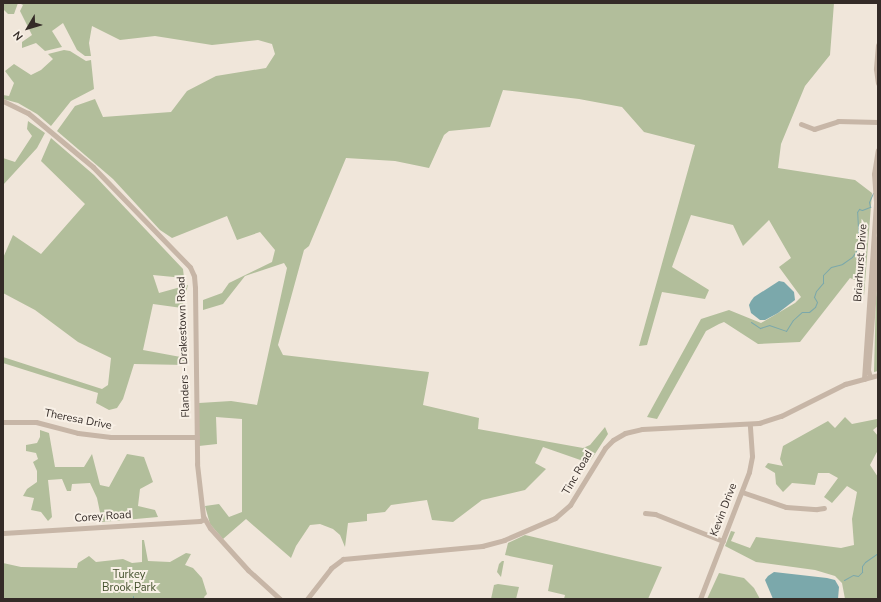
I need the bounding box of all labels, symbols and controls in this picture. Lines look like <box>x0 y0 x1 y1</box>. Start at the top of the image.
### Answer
north arrow <box>8 8 48 48</box>
text: N <box>10 28 27 44</box>
street label: Briarhurst Drive <box>852 224 870 302</box>
street label: Flanders - Drakestown Road <box>175 276 193 418</box>
street label: Theresa Drive <box>43 407 113 433</box>
street label: Tinc Road <box>560 449 596 497</box>
street label: Kevin Drive <box>708 482 740 538</box>
street label: Corey Road <box>74 508 132 526</box>
park label: Turkey Brook Park <box>102 569 156 595</box>

